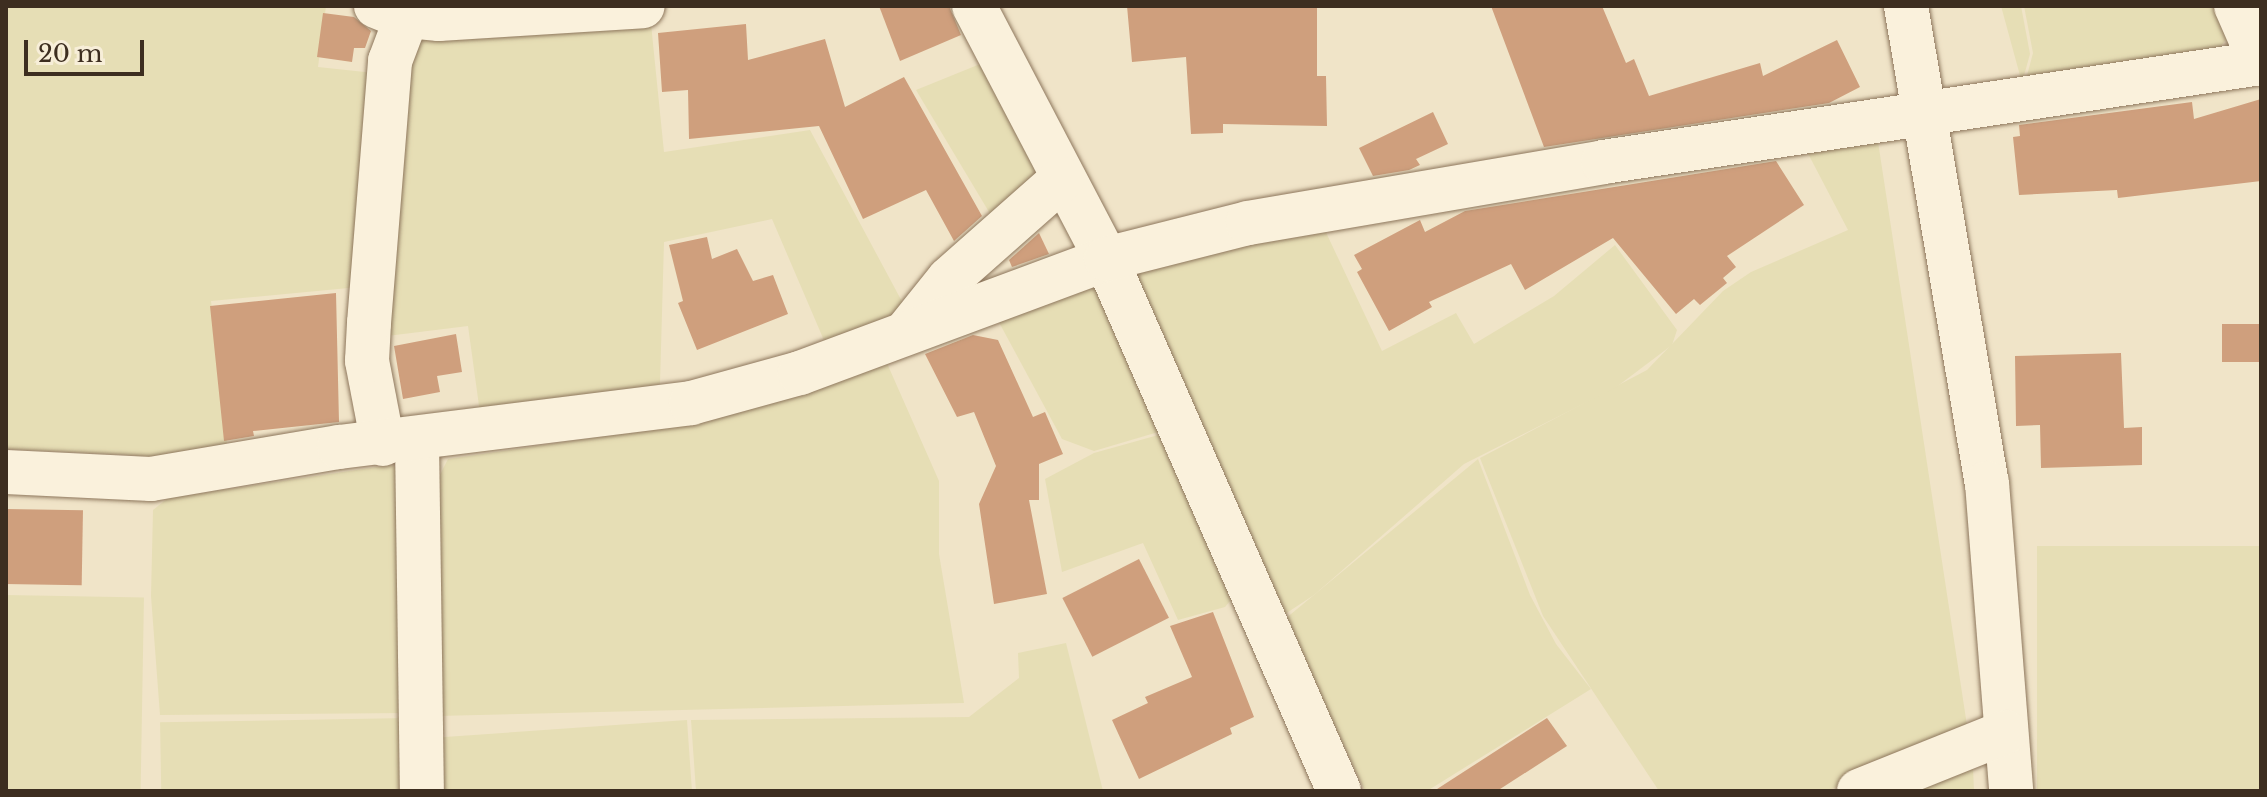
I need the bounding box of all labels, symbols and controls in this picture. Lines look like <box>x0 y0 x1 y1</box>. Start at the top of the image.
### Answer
scale bar <box>28 24 148 74</box>
text: 20 m <box>38 39 103 68</box>

